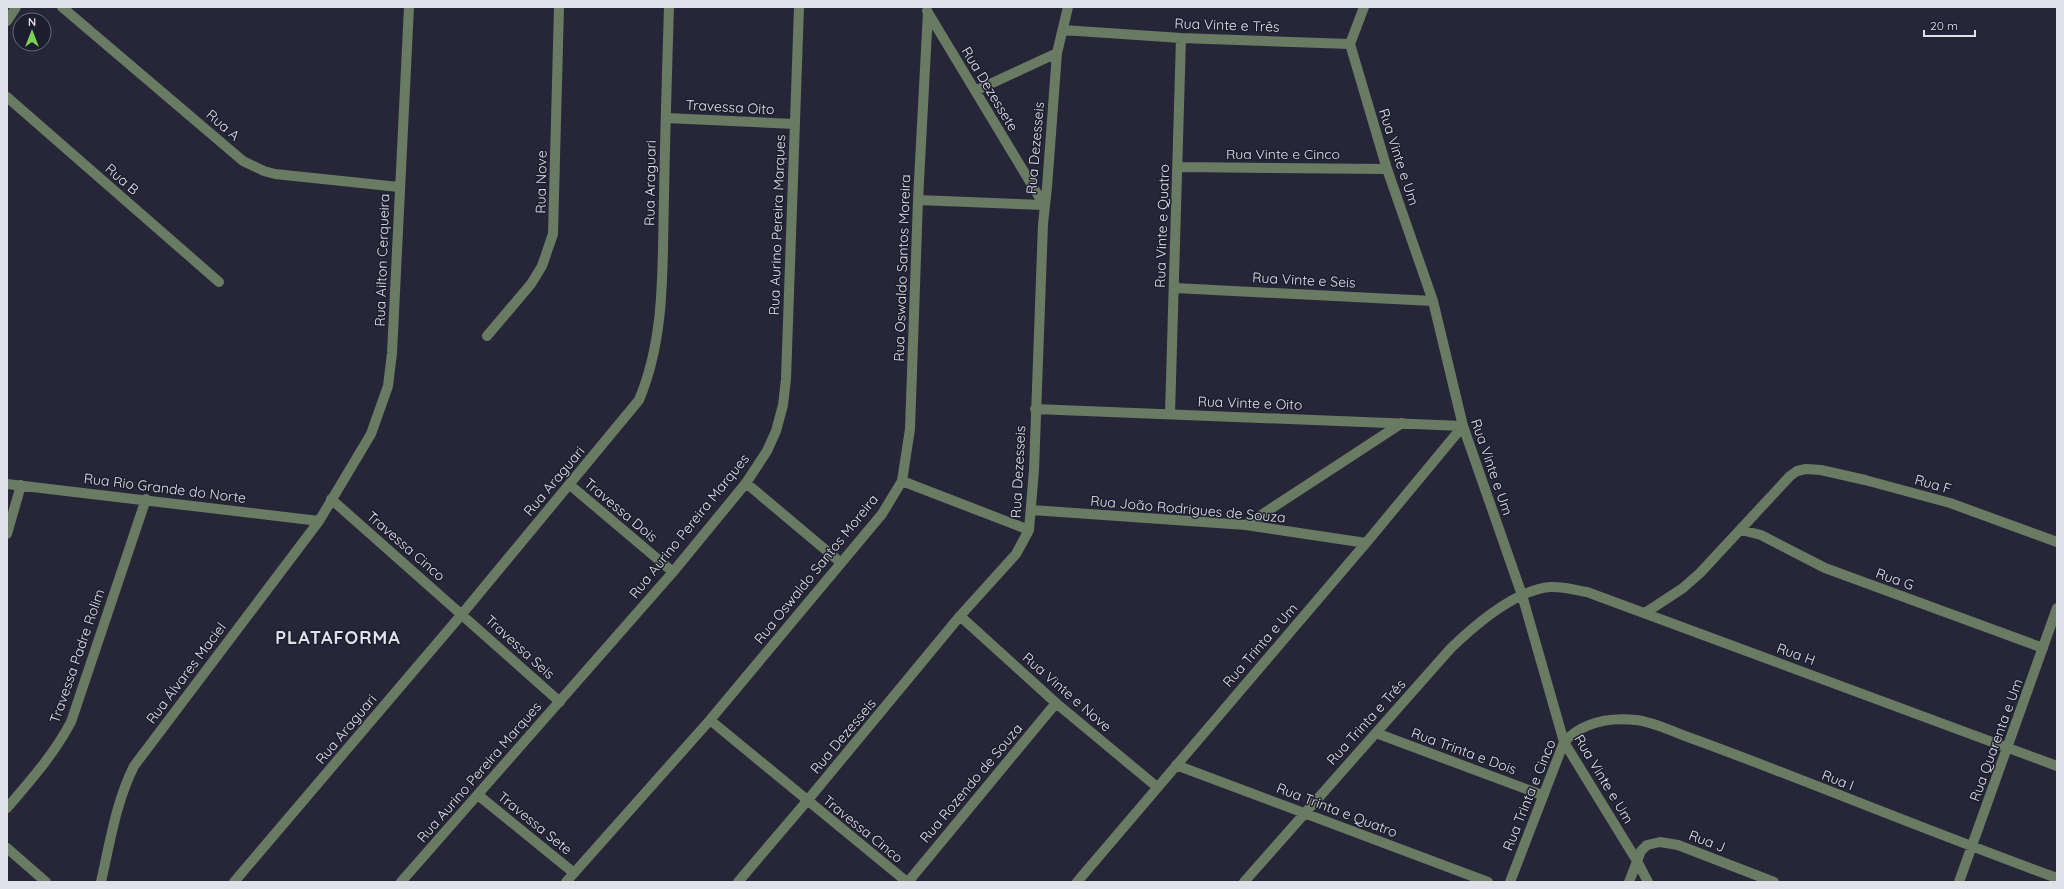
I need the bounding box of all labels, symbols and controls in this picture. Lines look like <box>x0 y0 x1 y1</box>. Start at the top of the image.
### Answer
north arrow <box>12 12 52 52</box>
scale bar <box>1924 12 1975 38</box>
street label: Rua Vinte e Três <box>1174 14 1280 36</box>
text: N <box>28 15 36 29</box>
text: 20 m <box>1930 18 1958 33</box>
street label: Rua Dezessete <box>958 43 1022 135</box>
street label: Travessa Oito <box>685 96 775 118</box>
street label: Rua Dezesseis <box>1022 101 1048 195</box>
street label: Rua A <box>203 106 243 144</box>
street label: Rua Vinte e Um <box>1375 106 1423 208</box>
street label: Rua Aurino Pereira Marques <box>765 134 789 316</box>
street label: Rua Araguari <box>640 140 660 226</box>
street label: Rua Vinte e Cinco <box>1226 145 1340 163</box>
street label: Rua Nove <box>531 150 551 214</box>
street label: Rua B <box>102 160 142 198</box>
street label: Rua Vinte e Quatro <box>1151 164 1173 288</box>
street label: Rua Oswaldo Santos Moreira <box>890 174 914 362</box>
street label: Rua Ailton Cerqueira <box>371 193 393 327</box>
street label: Rua Vinte e Seis <box>1252 268 1356 292</box>
street label: Rua Vinte e Oito <box>1197 392 1303 414</box>
street label: Rua Vinte e Um <box>1467 416 1517 518</box>
street label: Rua Dezesseis <box>1007 425 1029 519</box>
street label: Rua Araguari <box>520 442 588 520</box>
street label: Rua Aurino Pereira Marques <box>625 450 753 602</box>
street label: Rua Rio Grande do Norte <box>83 469 247 507</box>
street label: Rua F <box>1913 470 1954 498</box>
street label: Travessa Dois <box>581 474 661 546</box>
street label: Rua Oswaldo Santos Moreira <box>750 491 882 647</box>
street label: Rua João Rodrigues de Souza <box>1090 491 1286 527</box>
street label: Travessa Cinco <box>363 507 449 585</box>
street label: Rua G <box>1873 564 1917 594</box>
street label: Travessa Padre Rolim <box>46 587 108 725</box>
street label: Rua Trinta e Um <box>1219 599 1301 691</box>
street label: Travessa Seis <box>482 611 558 683</box>
street label: Rua Álvares Maciel <box>142 619 230 727</box>
district label: PLATAFORMA <box>275 626 401 649</box>
street label: Rua H <box>1774 639 1818 669</box>
street label: Rua Vinte e Nove <box>1019 649 1115 736</box>
street label: Rua Trinta e Três <box>1323 675 1409 769</box>
street label: Rua Quarenta e Um <box>1965 676 2027 804</box>
street label: Rua Araguari <box>312 690 380 768</box>
street label: Rua Dezesseis <box>806 695 880 777</box>
street label: Rua Aurino Pereira Marques <box>413 698 545 846</box>
street label: Rua Rozendo de Souza <box>916 720 1026 846</box>
street label: Rua Trinta e Dois <box>1409 724 1519 778</box>
street label: Rua Vinte e Um <box>1570 731 1638 827</box>
street label: Rua Trinta e Cinco <box>1498 737 1560 853</box>
street label: Rua I <box>1819 766 1857 794</box>
street label: Rua Trinta e Quatro <box>1274 779 1400 841</box>
street label: Travessa Sete <box>494 788 576 858</box>
street label: Travessa Cinco <box>819 791 907 867</box>
street label: Rua J <box>1686 826 1728 856</box>

